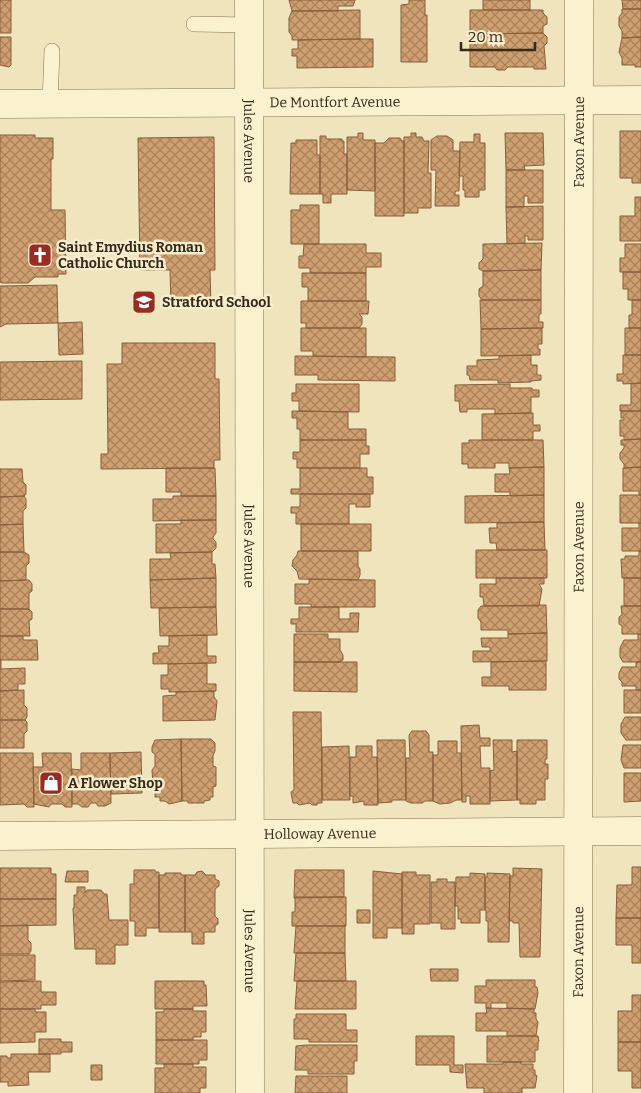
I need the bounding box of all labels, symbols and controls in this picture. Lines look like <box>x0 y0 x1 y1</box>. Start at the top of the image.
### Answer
scale bar <box>461 20 535 52</box>
text: 20 m <box>468 28 504 46</box>
street label: De Montfort Avenue <box>269 94 400 111</box>
street label: Faxon Avenue <box>571 96 588 188</box>
street label: Jules Avenue <box>240 98 257 183</box>
place label: Saint Emydius Roman Catholic Church <box>58 239 203 272</box>
church icon: Saint Emydius Roman Catholic Church <box>27 242 53 268</box>
school or university icon: Stratford School <box>131 289 157 315</box>
place label: Stratford School <box>162 294 271 311</box>
street label: Faxon Avenue <box>570 501 588 593</box>
street label: Jules Avenue <box>240 503 258 588</box>
shop icon: A Flower Shop <box>38 770 64 796</box>
place label: A Flower Shop <box>68 775 163 792</box>
street label: Holloway Avenue <box>264 825 376 843</box>
street label: Faxon Avenue <box>570 906 587 998</box>
street label: Jules Avenue <box>241 908 258 993</box>

